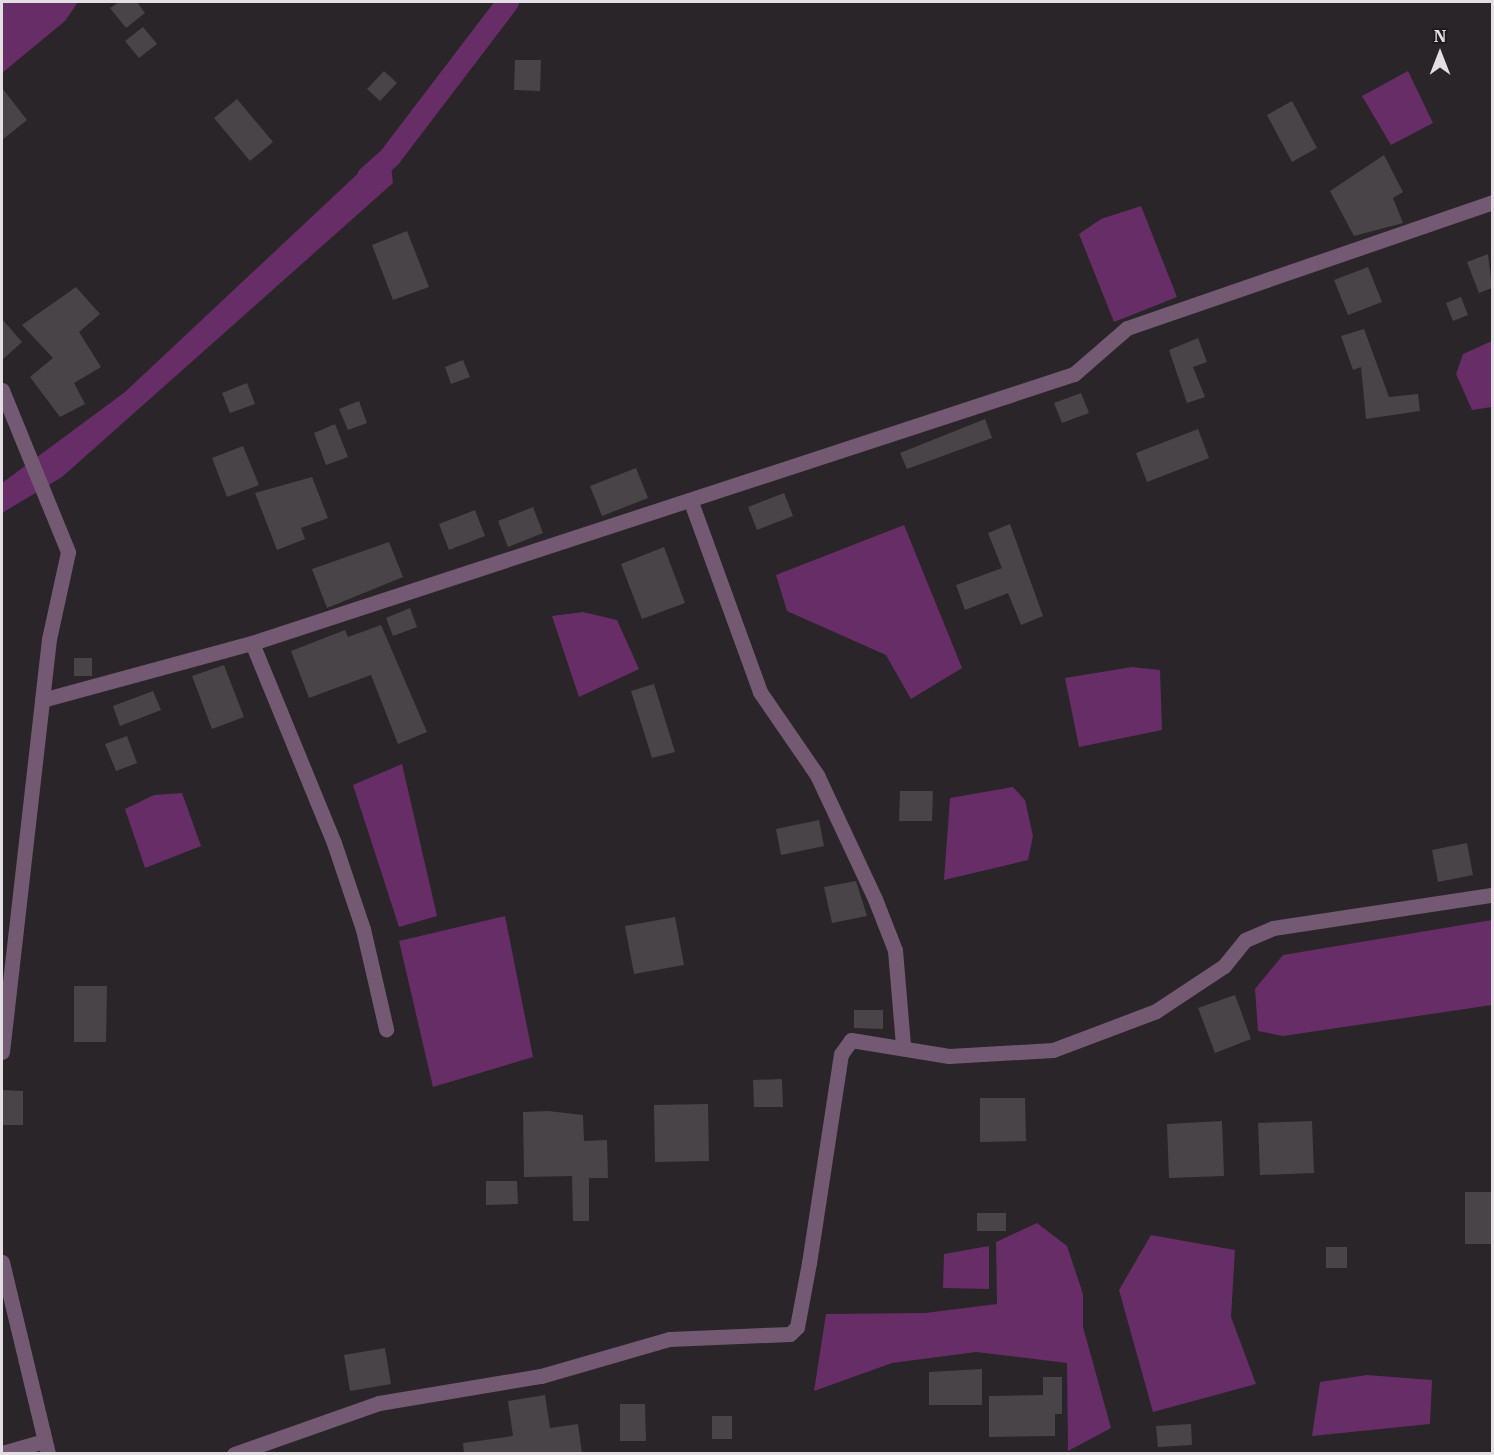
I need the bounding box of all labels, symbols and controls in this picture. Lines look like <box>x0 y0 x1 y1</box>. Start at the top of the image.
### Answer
north arrow <box>1410 24 1470 84</box>
text: N <box>1434 26 1446 46</box>

